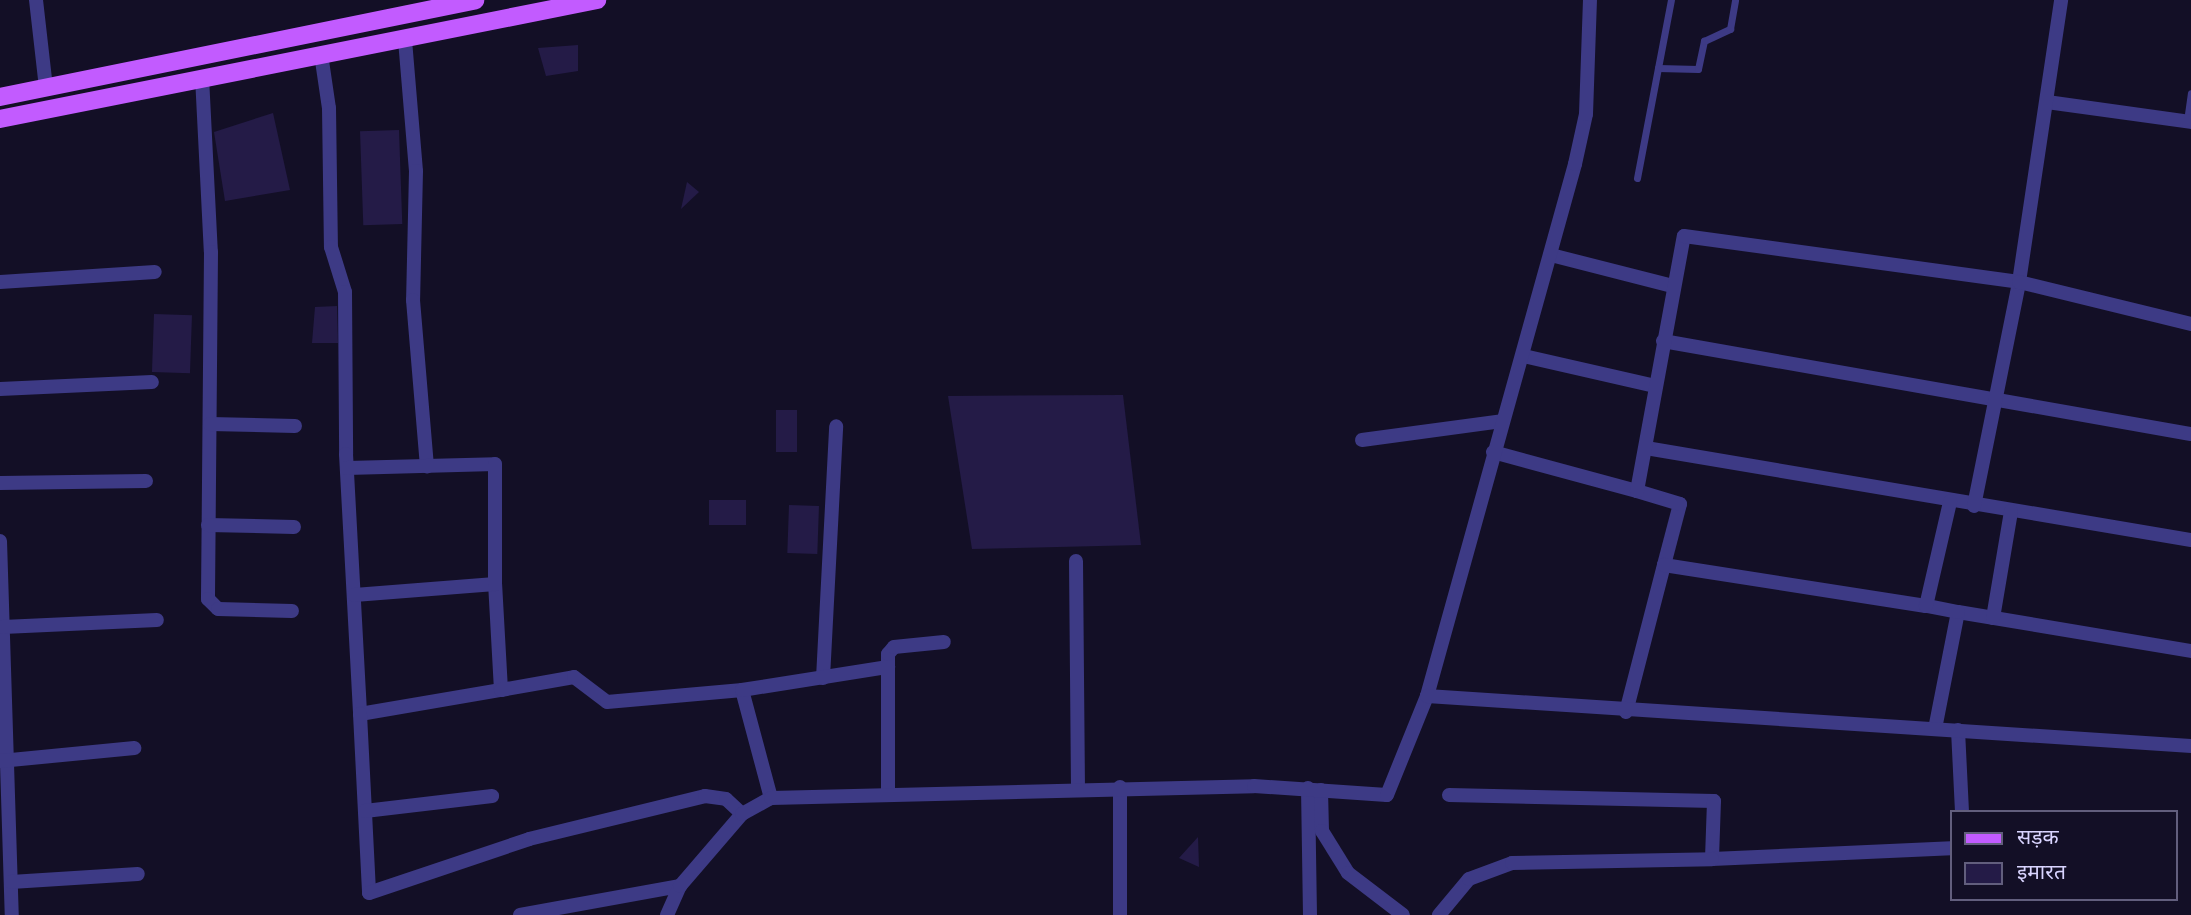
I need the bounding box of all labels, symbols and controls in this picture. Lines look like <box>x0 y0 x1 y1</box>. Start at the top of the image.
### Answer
legend <box>1950 810 2177 901</box>
text: सड़क <box>2017 825 2059 852</box>
text: इमारत <box>2017 860 2066 887</box>

